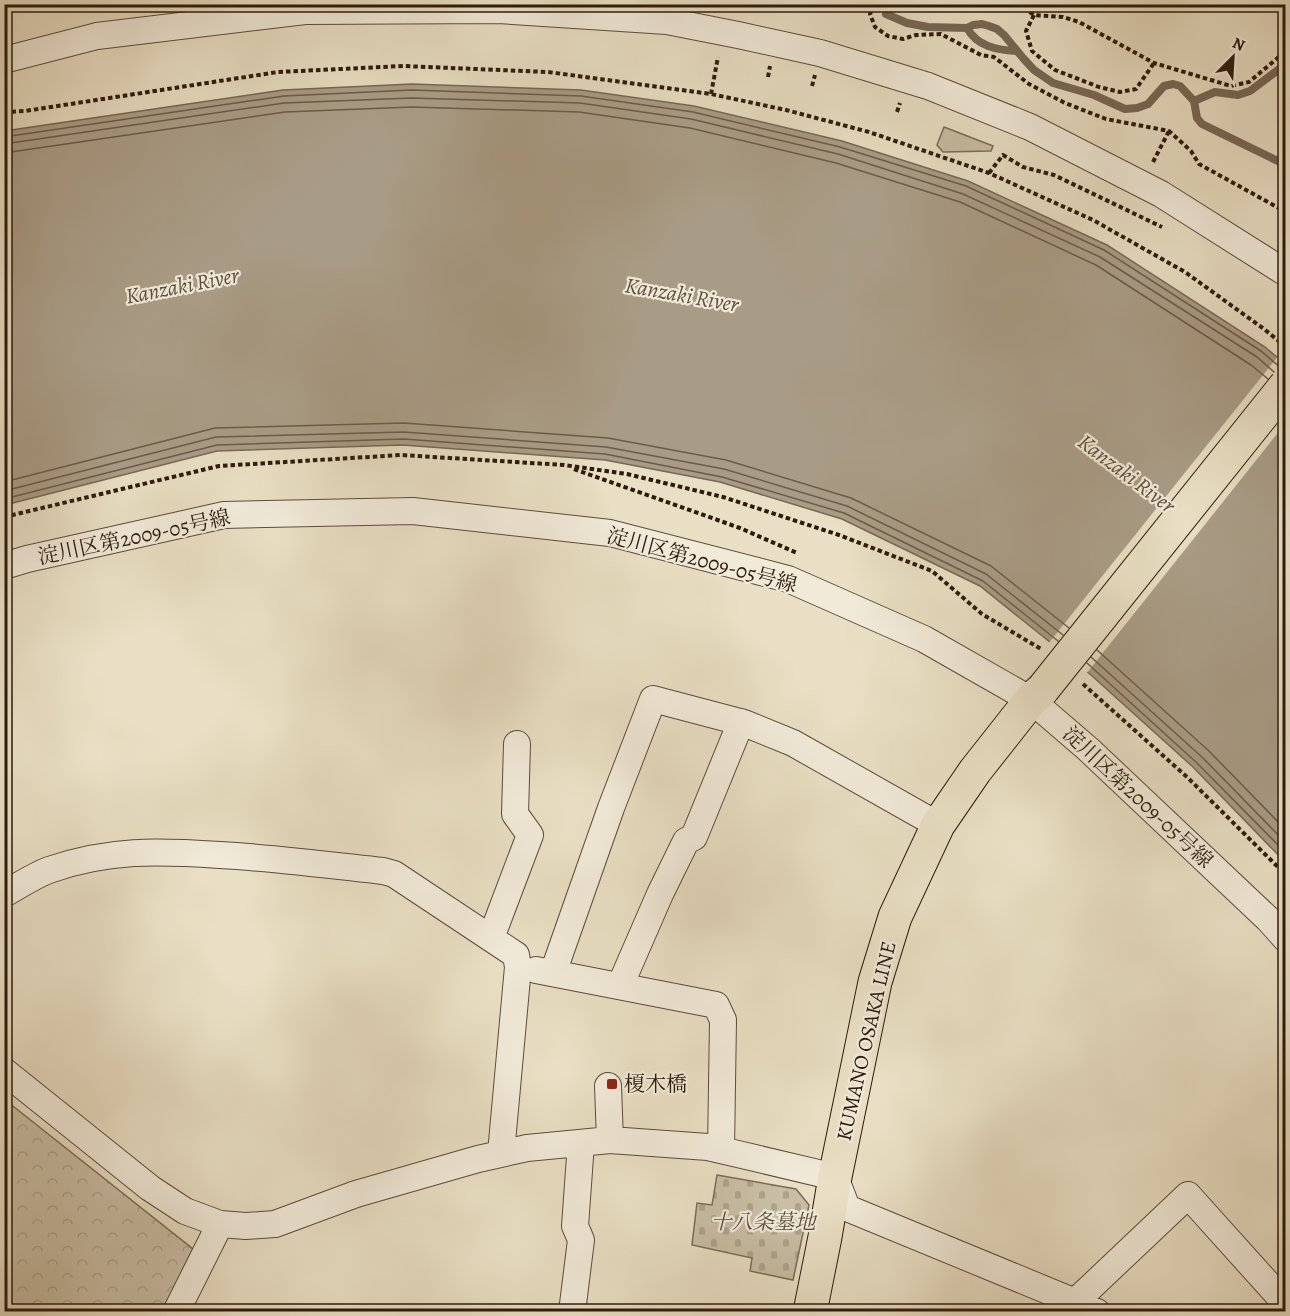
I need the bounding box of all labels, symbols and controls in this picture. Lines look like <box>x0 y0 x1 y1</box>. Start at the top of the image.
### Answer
north arrow <box>1203 27 1263 87</box>
text: N <box>1229 32 1249 57</box>
water label: Kanzaki River <box>123 260 243 312</box>
water label: Kanzaki River <box>623 270 742 320</box>
water label: Kanzaki River <box>1072 427 1182 521</box>
street label: 淀川区第2009-05号線 <box>35 503 233 571</box>
street label: 淀川区第2009-05号線 <box>604 521 800 599</box>
street label: 淀川区第2009-05号線 <box>1057 720 1219 874</box>
street label: KUMANO OSAKA LINE <box>829 939 903 1143</box>
place label: 榎木橋 <box>624 1070 687 1098</box>
marker: 榎木橋 <box>605 1077 619 1091</box>
park label: 十八条墓地 <box>711 1208 817 1236</box>

